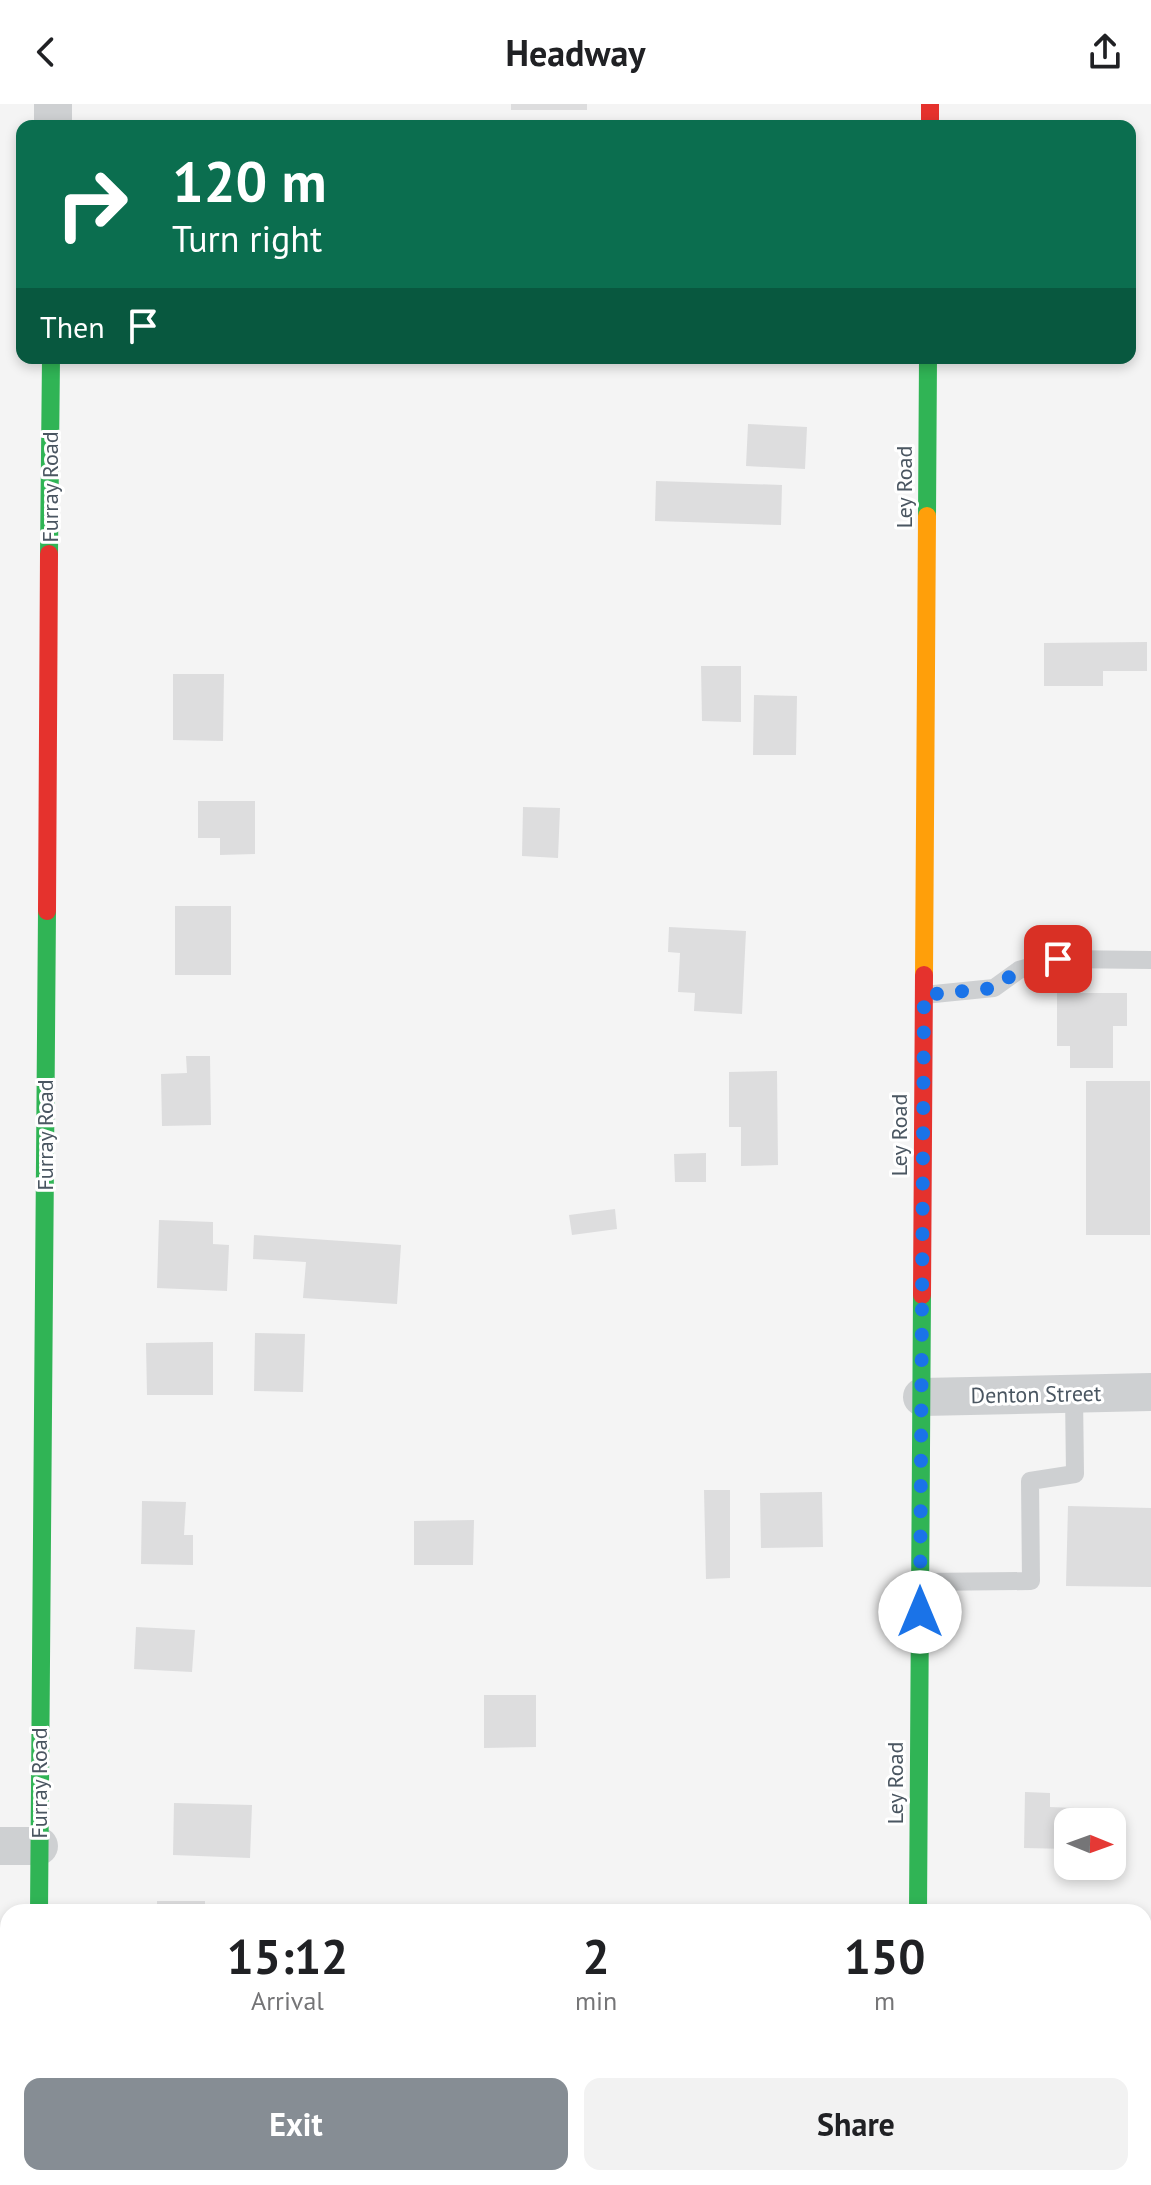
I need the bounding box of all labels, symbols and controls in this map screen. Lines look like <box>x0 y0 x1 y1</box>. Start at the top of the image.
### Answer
text: Headway <box>505 29 646 76</box>
icon: back <box>24 30 68 74</box>
icon: share <box>1083 30 1127 74</box>
text: 120 m <box>172 145 327 217</box>
icon: right <box>40 152 144 256</box>
text: Turn right <box>172 215 322 262</box>
icon: arrive <box>121 304 165 348</box>
text: Then <box>40 307 105 346</box>
street label: Furray Road <box>36 431 64 543</box>
street label: Ley Road <box>890 446 918 528</box>
pin <box>1024 925 1092 993</box>
icon: arrive <box>1036 937 1080 981</box>
street label: Furray Road <box>31 1079 59 1191</box>
street label: Ley Road <box>885 1094 913 1176</box>
street label: Denton Street <box>970 1379 1102 1409</box>
position arrow <box>878 1570 962 1654</box>
street label: Furray Road <box>25 1727 53 1839</box>
street label: Ley Road <box>881 1742 909 1824</box>
north arrow <box>1054 1808 1126 1880</box>
map controls <box>1054 1808 1126 1880</box>
text: 15:12 <box>227 1925 348 1987</box>
text: 2 <box>582 1925 610 1987</box>
text: 150 <box>844 1925 925 1987</box>
text: Arrival <box>251 1984 324 2017</box>
text: min <box>575 1984 617 2017</box>
text: m <box>874 1984 895 2017</box>
button: Exit <box>24 2078 568 2170</box>
button: Share <box>584 2078 1128 2170</box>

